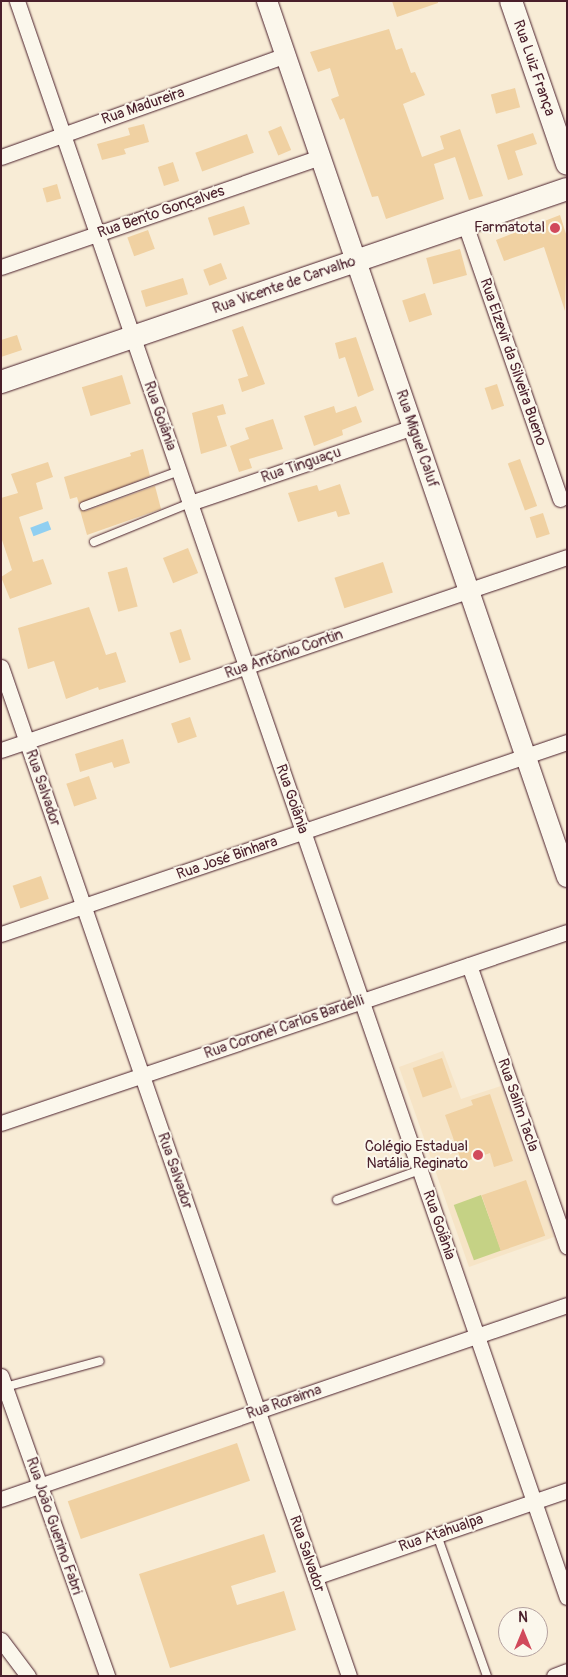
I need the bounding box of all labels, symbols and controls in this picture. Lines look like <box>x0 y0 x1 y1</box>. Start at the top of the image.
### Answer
street label: Rua Luiz França <box>509 18 559 118</box>
street label: Rua Madureira <box>99 83 187 129</box>
street label: Rua Bento Gonçalves <box>95 182 227 242</box>
place label: Farmatotal <box>474 219 545 237</box>
marker: Farmatotal <box>549 222 561 234</box>
street label: Rua Vicente de Carvalho <box>210 252 358 318</box>
street label: Rua Elzevir da Silveira Bueno <box>476 276 550 448</box>
street label: Rua Goiânia <box>140 379 180 453</box>
street label: Rua Miguel Caluf <box>392 388 442 490</box>
street label: Rua Tinguaçu <box>259 443 343 487</box>
street label: Rua Antônio Contin <box>223 625 345 683</box>
street label: Rua Salvador <box>21 747 65 829</box>
street label: Rua Goiânia <box>272 762 312 836</box>
street label: Rua José Binhara <box>174 832 280 884</box>
street label: Rua Coronel Carlos Bardelli <box>202 991 366 1063</box>
street label: Rua Salim Tacla <box>494 1056 542 1154</box>
street label: Rua Salvador <box>153 1130 197 1212</box>
place label: Colégio Estadual Natália Reginato <box>365 1137 468 1172</box>
marker: Colégio Estadual Natália Reginato <box>472 1149 484 1161</box>
street label: Rua Goiânia <box>419 1188 459 1262</box>
street label: Rua Roraima <box>244 1381 324 1423</box>
street label: Rua João Guerino Fabri <box>22 1455 86 1597</box>
street label: Rua Atahualpa <box>396 1510 486 1556</box>
street label: Rua Salvador <box>285 1513 329 1595</box>
north arrow <box>498 1607 548 1657</box>
text: N <box>518 1609 528 1626</box>

